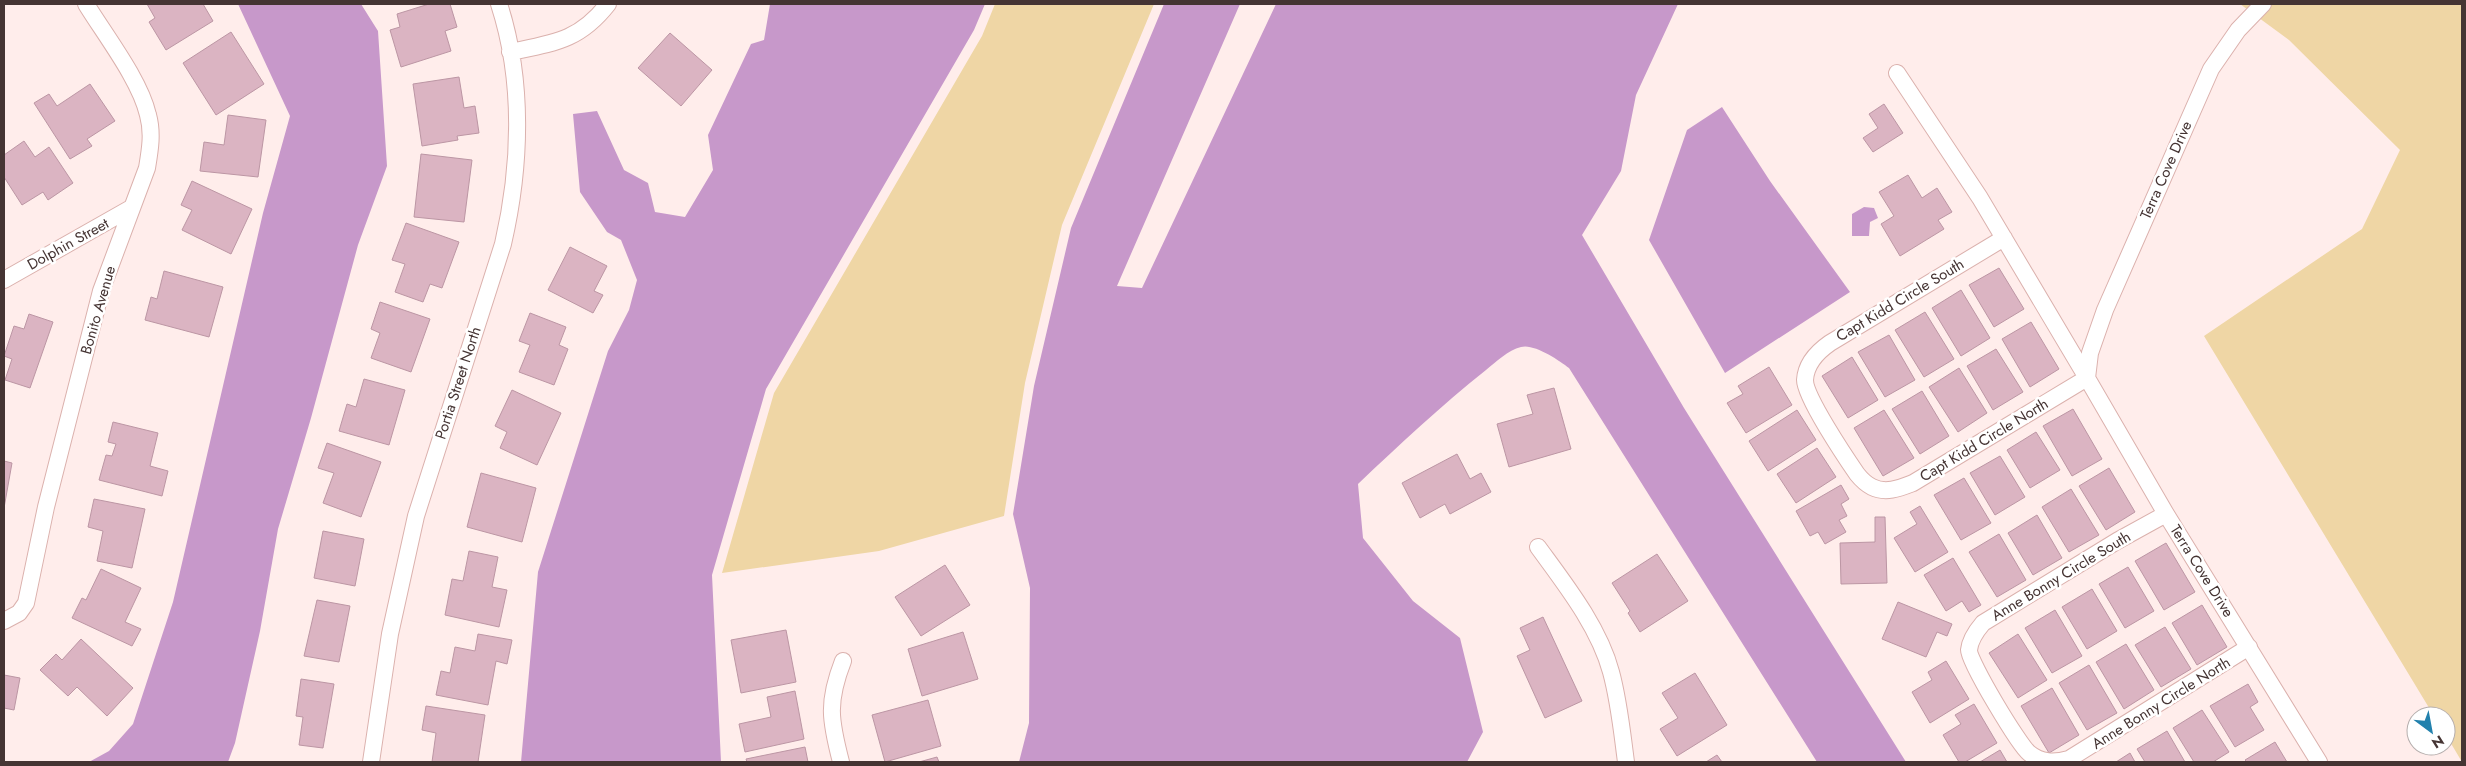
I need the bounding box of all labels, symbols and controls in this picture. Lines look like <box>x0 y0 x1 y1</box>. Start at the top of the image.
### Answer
street label: Terra Cove Drive <box>2135 117 2198 223</box>
street label: Dolphin Street <box>23 212 113 276</box>
street label: Capt Kidd Circle South <box>1832 253 1968 347</box>
street label: Bonito Avenue <box>75 263 121 357</box>
street label: Portia Street North <box>429 324 487 442</box>
street label: Capt Kidd Circle North <box>1916 393 2052 487</box>
street label: Terra Cove Drive <box>2165 520 2239 622</box>
street label: Anne Bonny Circle South <box>1987 526 2135 626</box>
street label: Anne Bonny Circle North <box>2087 651 2235 755</box>
north arrow <box>2406 706 2456 756</box>
text: N <box>2428 731 2448 753</box>

